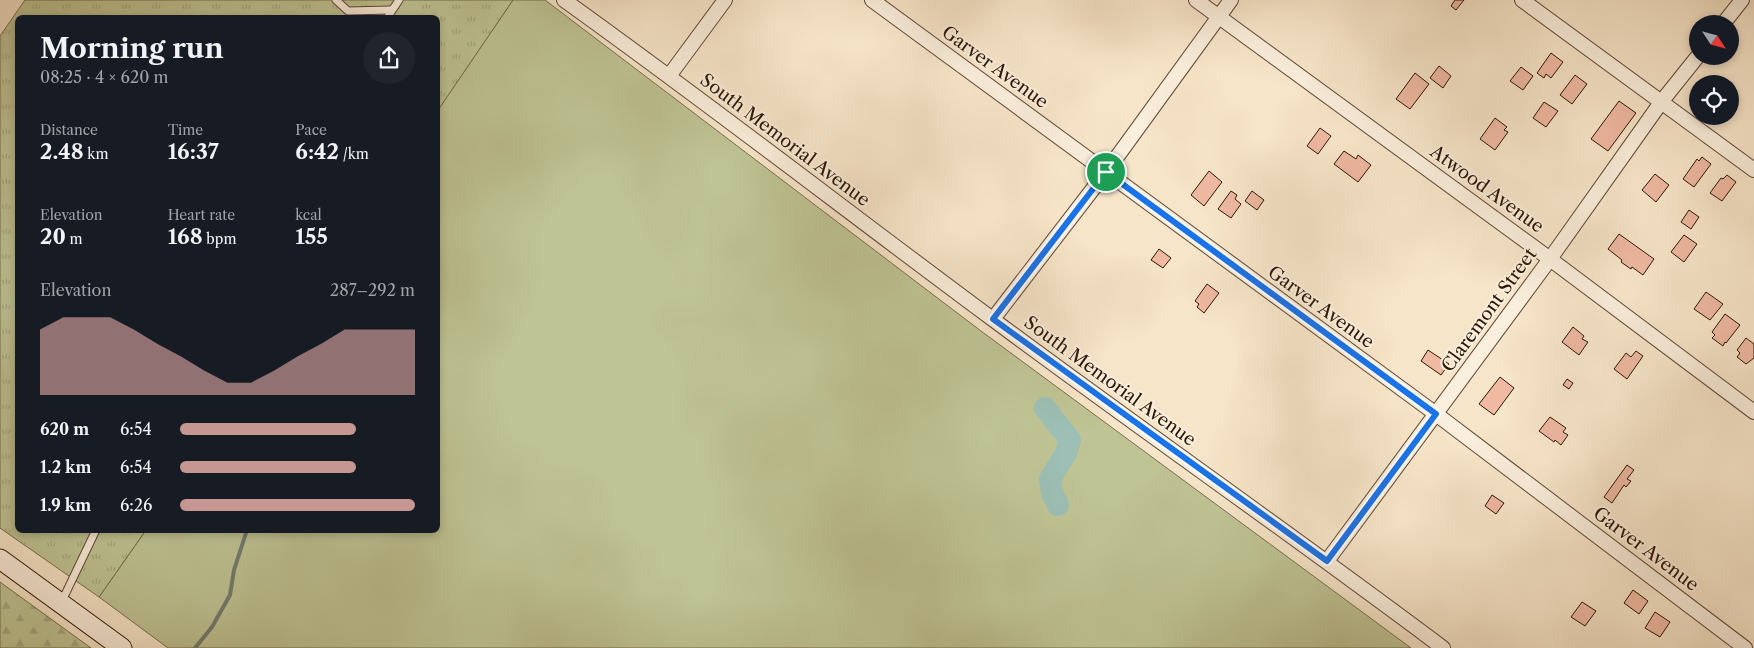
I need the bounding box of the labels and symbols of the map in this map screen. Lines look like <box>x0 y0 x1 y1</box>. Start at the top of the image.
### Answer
north arrow <box>1689 15 1739 65</box>
street label: Garver Avenue <box>937 21 1053 113</box>
street label: South Memorial Avenue <box>696 69 874 211</box>
street label: Atwood Avenue <box>1425 140 1548 238</box>
pin <box>1085 151 1127 193</box>
street label: Claremont Street <box>1437 243 1542 376</box>
street label: Garver Avenue <box>1263 261 1379 353</box>
street label: South Memorial Avenue <box>1020 311 1200 451</box>
street label: Garver Avenue <box>1589 502 1703 596</box>

